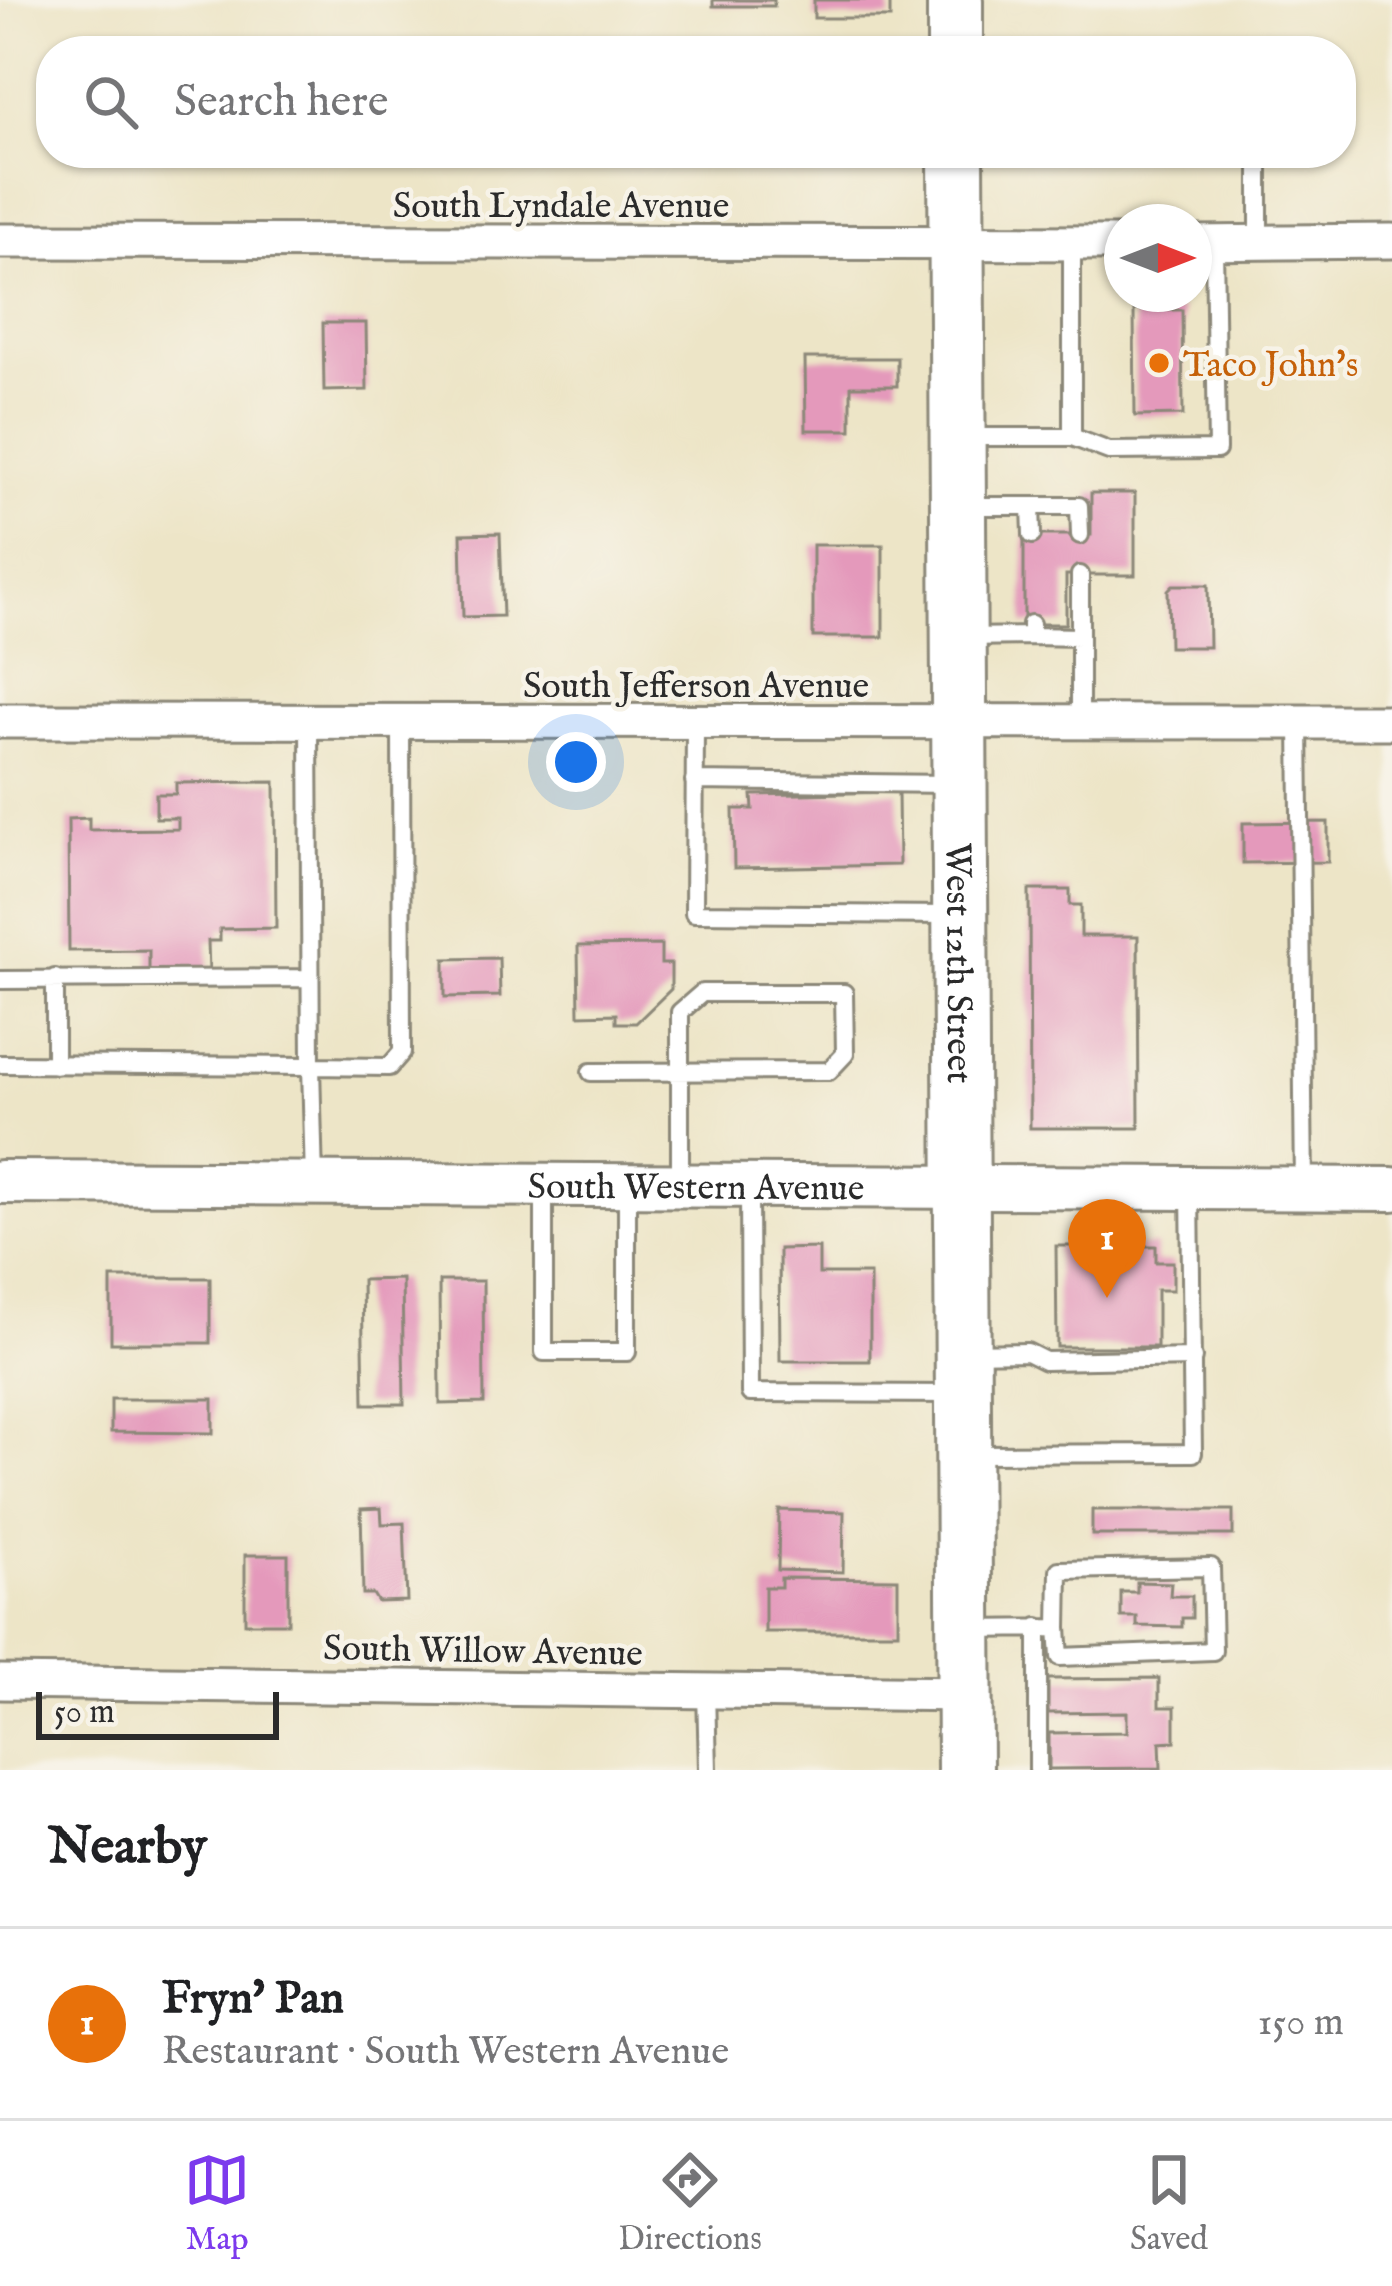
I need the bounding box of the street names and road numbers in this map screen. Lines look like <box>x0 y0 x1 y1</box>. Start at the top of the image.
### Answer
street label: South Lyndale Avenue <box>393 184 729 230</box>
street label: South Jefferson Avenue <box>523 664 869 710</box>
street label: West 12th Street <box>934 842 981 1084</box>
street label: South Western Avenue <box>527 1165 864 1212</box>
street label: South Willow Avenue <box>323 1626 643 1678</box>

